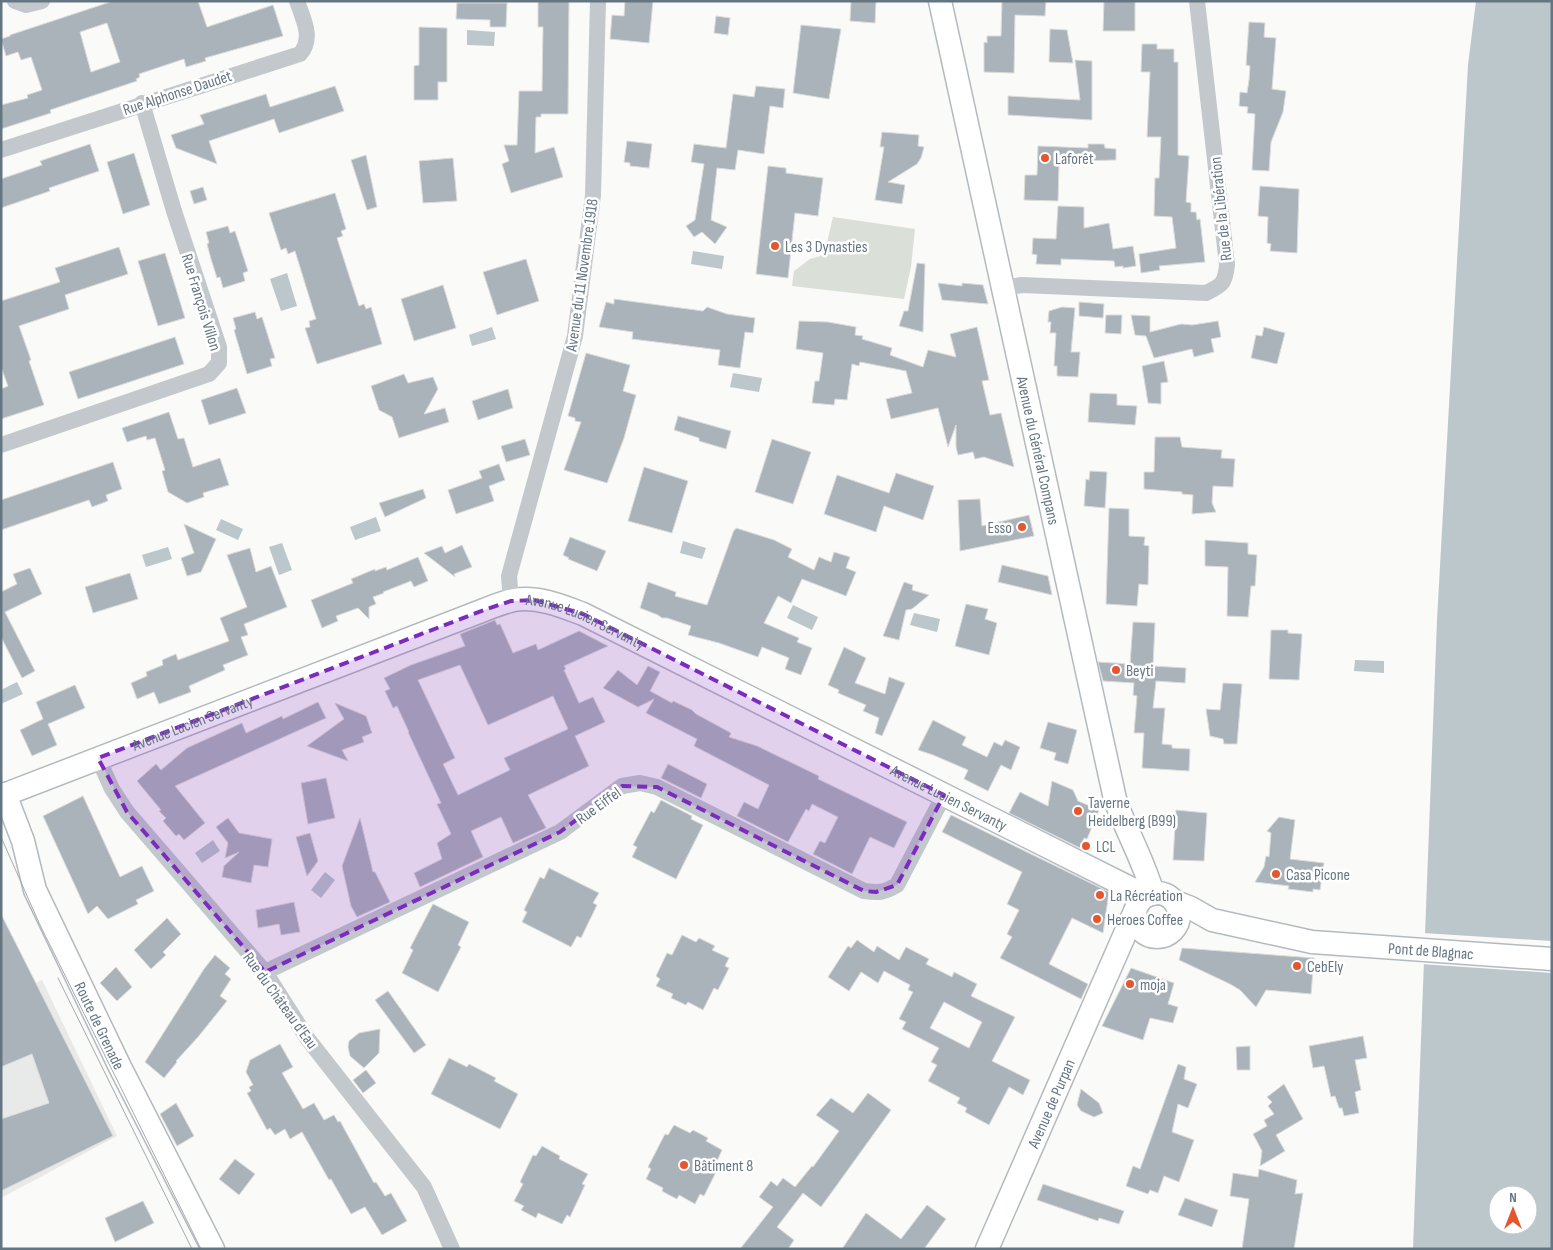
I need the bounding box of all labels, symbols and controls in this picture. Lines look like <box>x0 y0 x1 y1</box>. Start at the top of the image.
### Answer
street label: Rue Alphonse Daudet <box>121 67 234 120</box>
place label: Laforêt <box>1055 150 1094 169</box>
marker: Laforêt <box>1039 152 1051 164</box>
street label: Rue de la Libération <box>1207 156 1236 262</box>
street label: Avenue du 11 Novembre 1918 <box>562 198 603 354</box>
place label: Les 3 Dynasties <box>785 238 868 257</box>
marker: Les 3 Dynasties <box>769 240 781 252</box>
street label: Rue François Villon <box>177 252 224 353</box>
street label: Avenue du Général Compans <box>1011 374 1063 527</box>
place label: Esso <box>987 519 1012 538</box>
marker: Esso <box>1016 521 1028 533</box>
street label: Avenue Lucien Servanty <box>524 591 648 654</box>
place label: Beyti <box>1126 662 1154 681</box>
marker: Beyti <box>1110 664 1122 676</box>
street label: Avenue Lucien Servanty <box>129 692 256 756</box>
street label: Avenue Lucien Servanty <box>886 761 1010 836</box>
street label: Rue Eiffel <box>573 784 625 829</box>
place label: Taverne Heidelberg (B99) <box>1088 794 1176 831</box>
marker: Taverne Heidelberg (B99) <box>1072 805 1084 817</box>
place label: LCL <box>1096 838 1115 857</box>
marker: LCL <box>1080 840 1092 852</box>
place label: Casa Picone <box>1286 866 1350 885</box>
marker: Casa Picone <box>1270 868 1282 880</box>
place label: La Récréation <box>1110 887 1183 906</box>
marker: La Récréation <box>1094 889 1106 901</box>
place label: Heroes Coffee <box>1107 911 1183 930</box>
marker: Heroes Coffee <box>1091 913 1103 925</box>
street label: Pont de Blagnac <box>1388 939 1474 964</box>
street label: Rue du Château d'Eau <box>238 949 321 1053</box>
place label: CebEly <box>1307 958 1343 977</box>
marker: CebEly <box>1291 960 1303 972</box>
place label: moja <box>1140 976 1166 995</box>
marker: moja <box>1124 978 1136 990</box>
street label: Route de Grenade <box>70 979 128 1073</box>
street label: Avenue de Purpan <box>1024 1057 1080 1152</box>
place label: Bâtiment 8 <box>694 1157 753 1176</box>
marker: Bâtiment 8 <box>678 1159 690 1171</box>
north arrow <box>1488 1185 1538 1235</box>
text: N <box>1509 1189 1517 1206</box>

